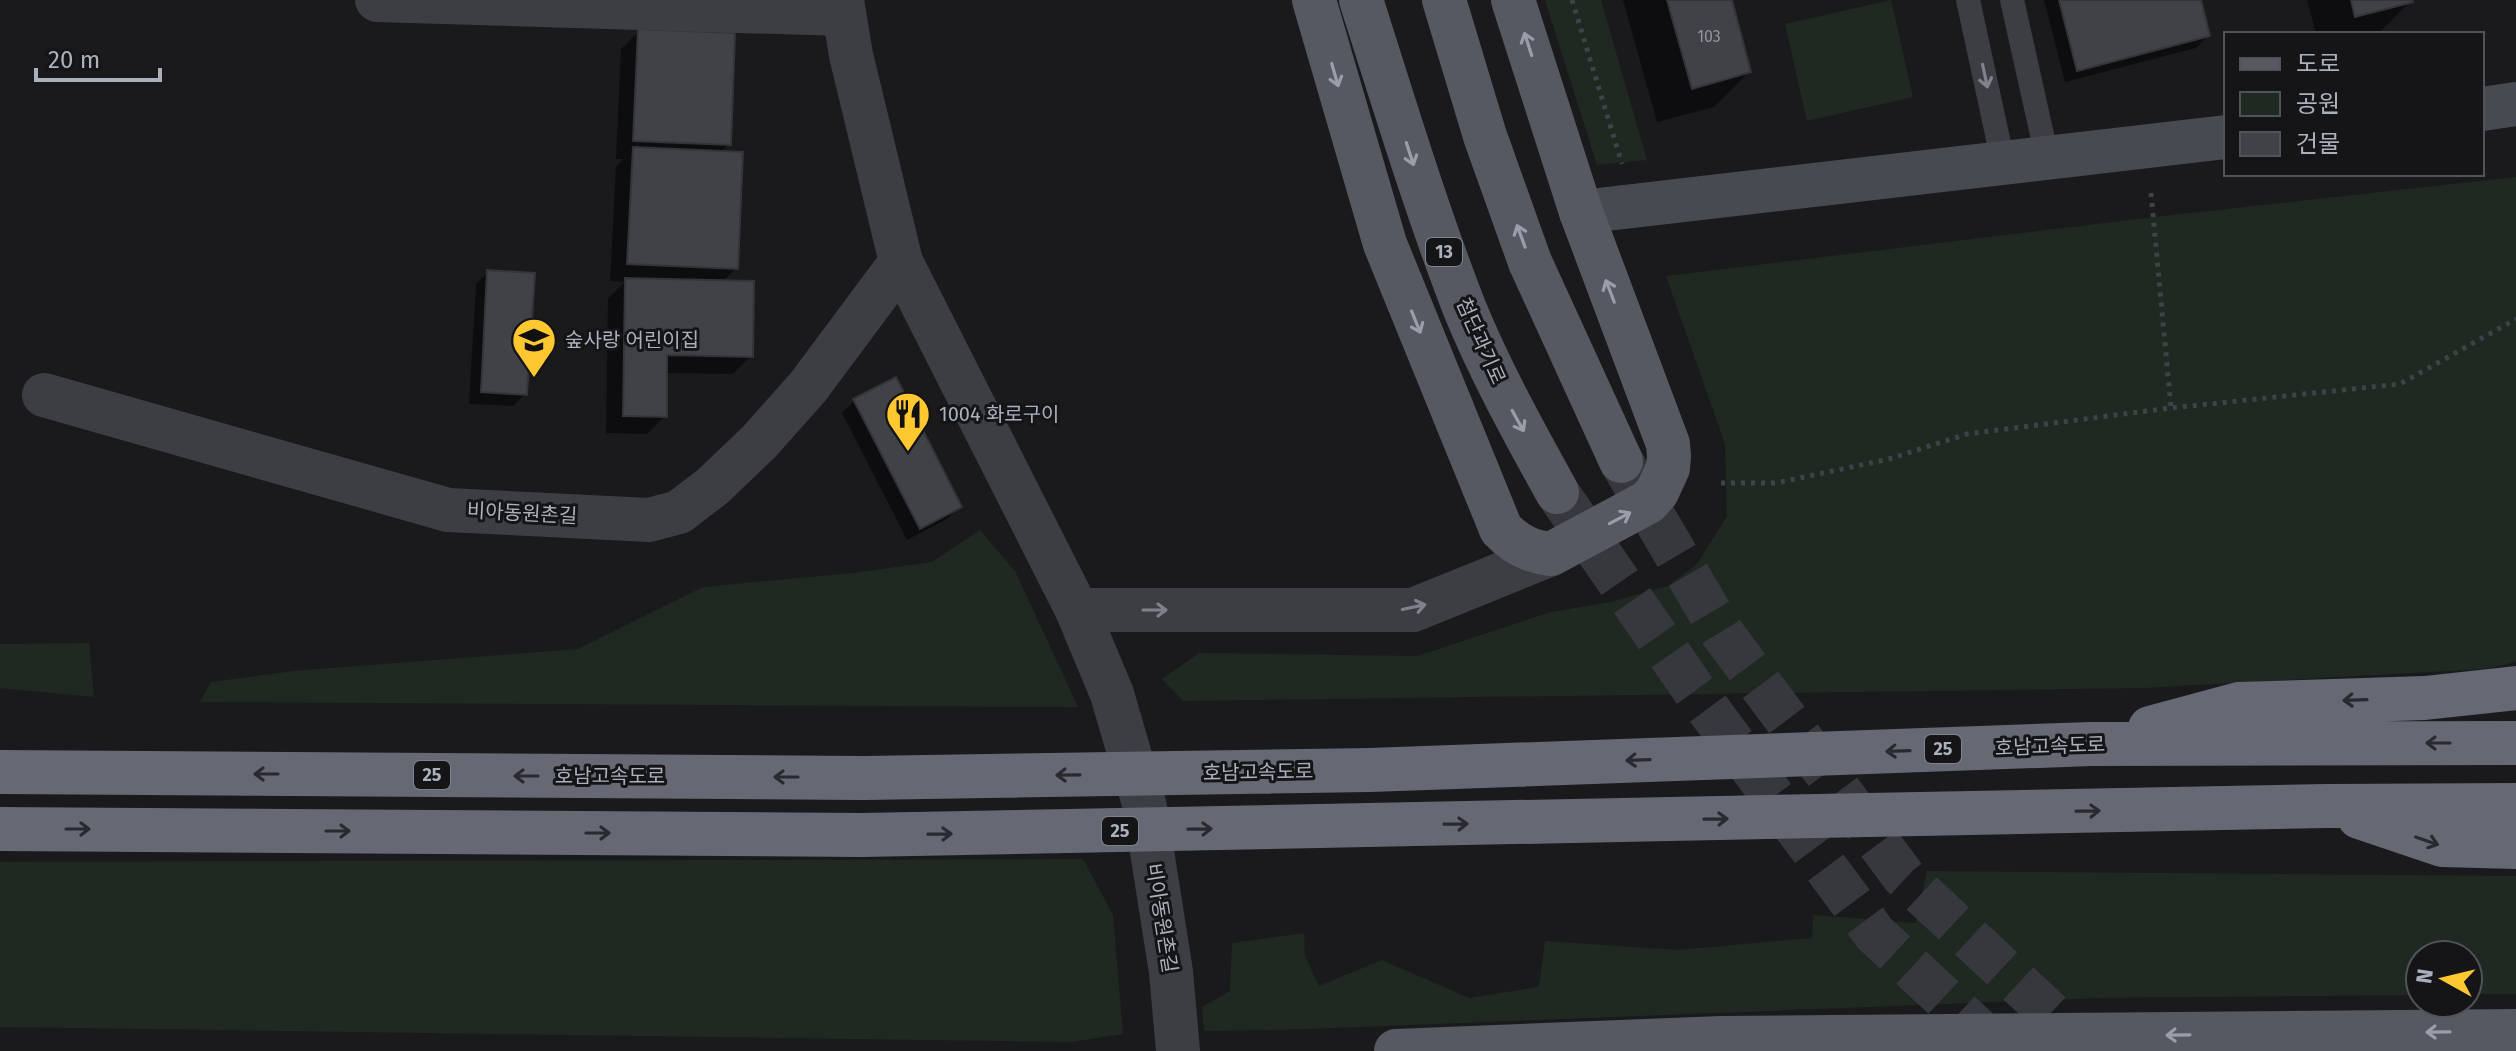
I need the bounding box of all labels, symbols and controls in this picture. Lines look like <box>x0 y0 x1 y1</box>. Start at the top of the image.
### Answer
house number: 103 <box>1697 27 1721 46</box>
scale bar <box>36 32 160 82</box>
one-way arrow <box>1519 32 1534 57</box>
legend <box>2224 32 2484 176</box>
text: 20 m <box>48 46 100 74</box>
text: 도로 <box>2296 50 2340 78</box>
one-way arrow <box>1329 61 1344 87</box>
one-way arrow <box>1978 63 1993 89</box>
text: 공원 <box>2296 90 2340 118</box>
text: 건물 <box>2296 130 2340 158</box>
one-way arrow <box>1404 141 1419 166</box>
one-way arrow <box>1513 224 1527 249</box>
road number: 13 <box>1426 238 1462 266</box>
one-way arrow <box>1602 279 1616 304</box>
street label: 첨단과기로 <box>1451 294 1511 388</box>
one-way arrow <box>1410 309 1425 334</box>
school or university icon: 숲사랑 어린이집 <box>510 316 558 379</box>
place label: 숲사랑 어린이집 <box>565 328 699 352</box>
restaurant icon: 1004 화로구이 <box>884 390 932 453</box>
place label: 1004 화로구이 <box>939 402 1060 426</box>
one-way arrow <box>1510 409 1526 432</box>
street label: 비아동원촌길 <box>466 498 578 528</box>
one-way arrow <box>1607 509 1631 525</box>
one-way arrow <box>1401 599 1426 614</box>
one-way arrow <box>1141 602 1168 618</box>
one-way arrow <box>2342 693 2369 708</box>
street label: 호남고속도로 <box>1994 732 2106 760</box>
road number: 25 <box>1925 735 1961 763</box>
one-way arrow <box>2425 735 2452 751</box>
one-way arrow <box>1885 744 1912 759</box>
one-way arrow <box>1625 753 1652 768</box>
street label: 호남고속도로 <box>1203 759 1313 785</box>
road number: 25 <box>414 761 450 789</box>
street label: 호남고속도로 <box>555 764 665 788</box>
one-way arrow <box>253 766 280 782</box>
one-way arrow <box>1055 767 1082 782</box>
one-way arrow <box>513 768 540 784</box>
one-way arrow <box>773 769 800 785</box>
one-way arrow <box>2074 804 2101 819</box>
one-way arrow <box>1702 811 1729 827</box>
road number: 25 <box>1102 817 1138 845</box>
one-way arrow <box>1442 817 1469 832</box>
one-way arrow <box>64 821 91 837</box>
one-way arrow <box>1186 821 1213 837</box>
one-way arrow <box>324 823 351 839</box>
one-way arrow <box>584 825 611 841</box>
one-way arrow <box>926 826 953 841</box>
one-way arrow <box>2414 834 2439 849</box>
street label: 비아동원촌길 <box>1142 862 1182 974</box>
north arrow <box>2404 939 2484 1019</box>
text: N <box>2410 967 2439 985</box>
one-way arrow <box>2425 1024 2452 1040</box>
one-way arrow <box>2165 1027 2192 1043</box>

